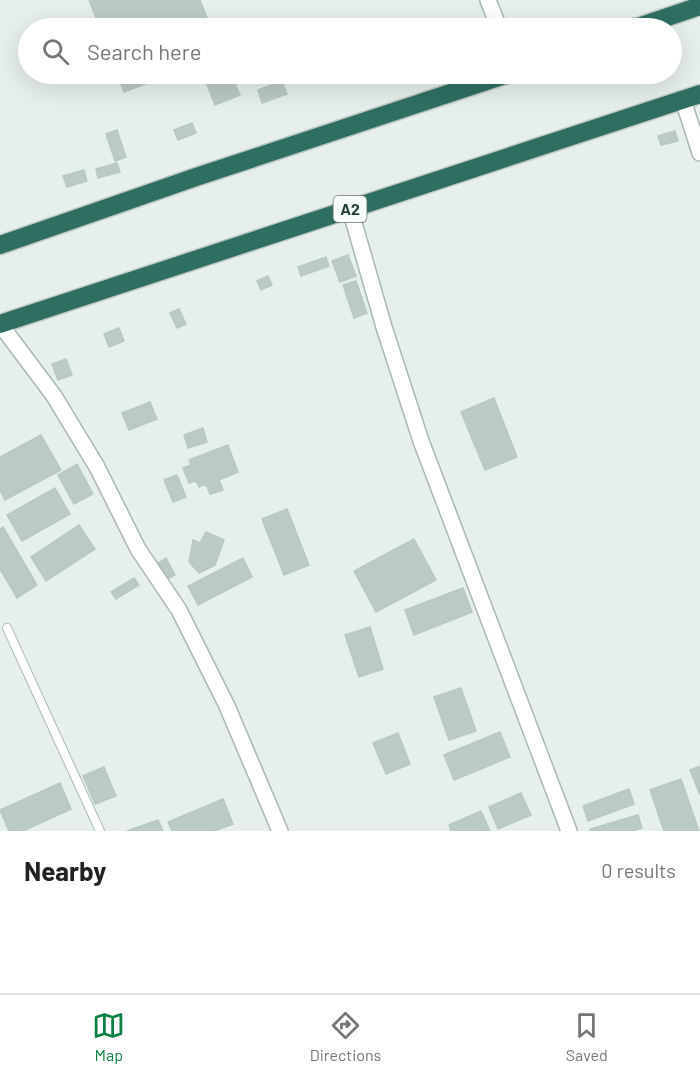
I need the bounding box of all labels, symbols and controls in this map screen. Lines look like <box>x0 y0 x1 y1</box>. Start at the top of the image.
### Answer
search box <box>18 18 682 84</box>
icon: search <box>39 35 72 68</box>
text: Search here <box>87 38 201 64</box>
road number: A2 <box>334 196 366 222</box>
text: Nearby <box>24 855 106 886</box>
text: 0 results <box>601 858 676 882</box>
tab: Map <box>92 1009 125 1064</box>
tab: Directions <box>310 1009 381 1064</box>
tab: Saved <box>566 1009 608 1064</box>

